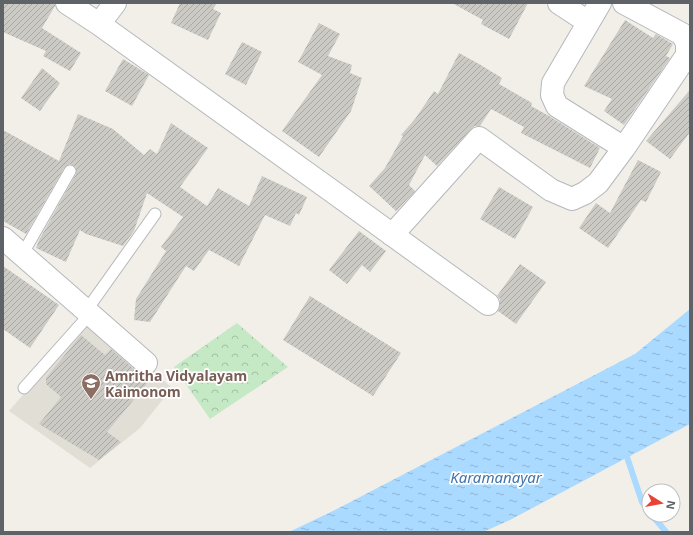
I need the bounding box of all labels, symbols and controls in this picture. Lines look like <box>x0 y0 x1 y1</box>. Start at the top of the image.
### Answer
place label: Amritha Vidyalayam Kaimonom <box>105 366 247 401</box>
school or university icon: Amritha Vidyalayam Kaimonom <box>80 372 102 400</box>
water label: Karamanayar <box>450 467 543 487</box>
north arrow <box>641 483 681 523</box>
text: N <box>663 499 680 511</box>

